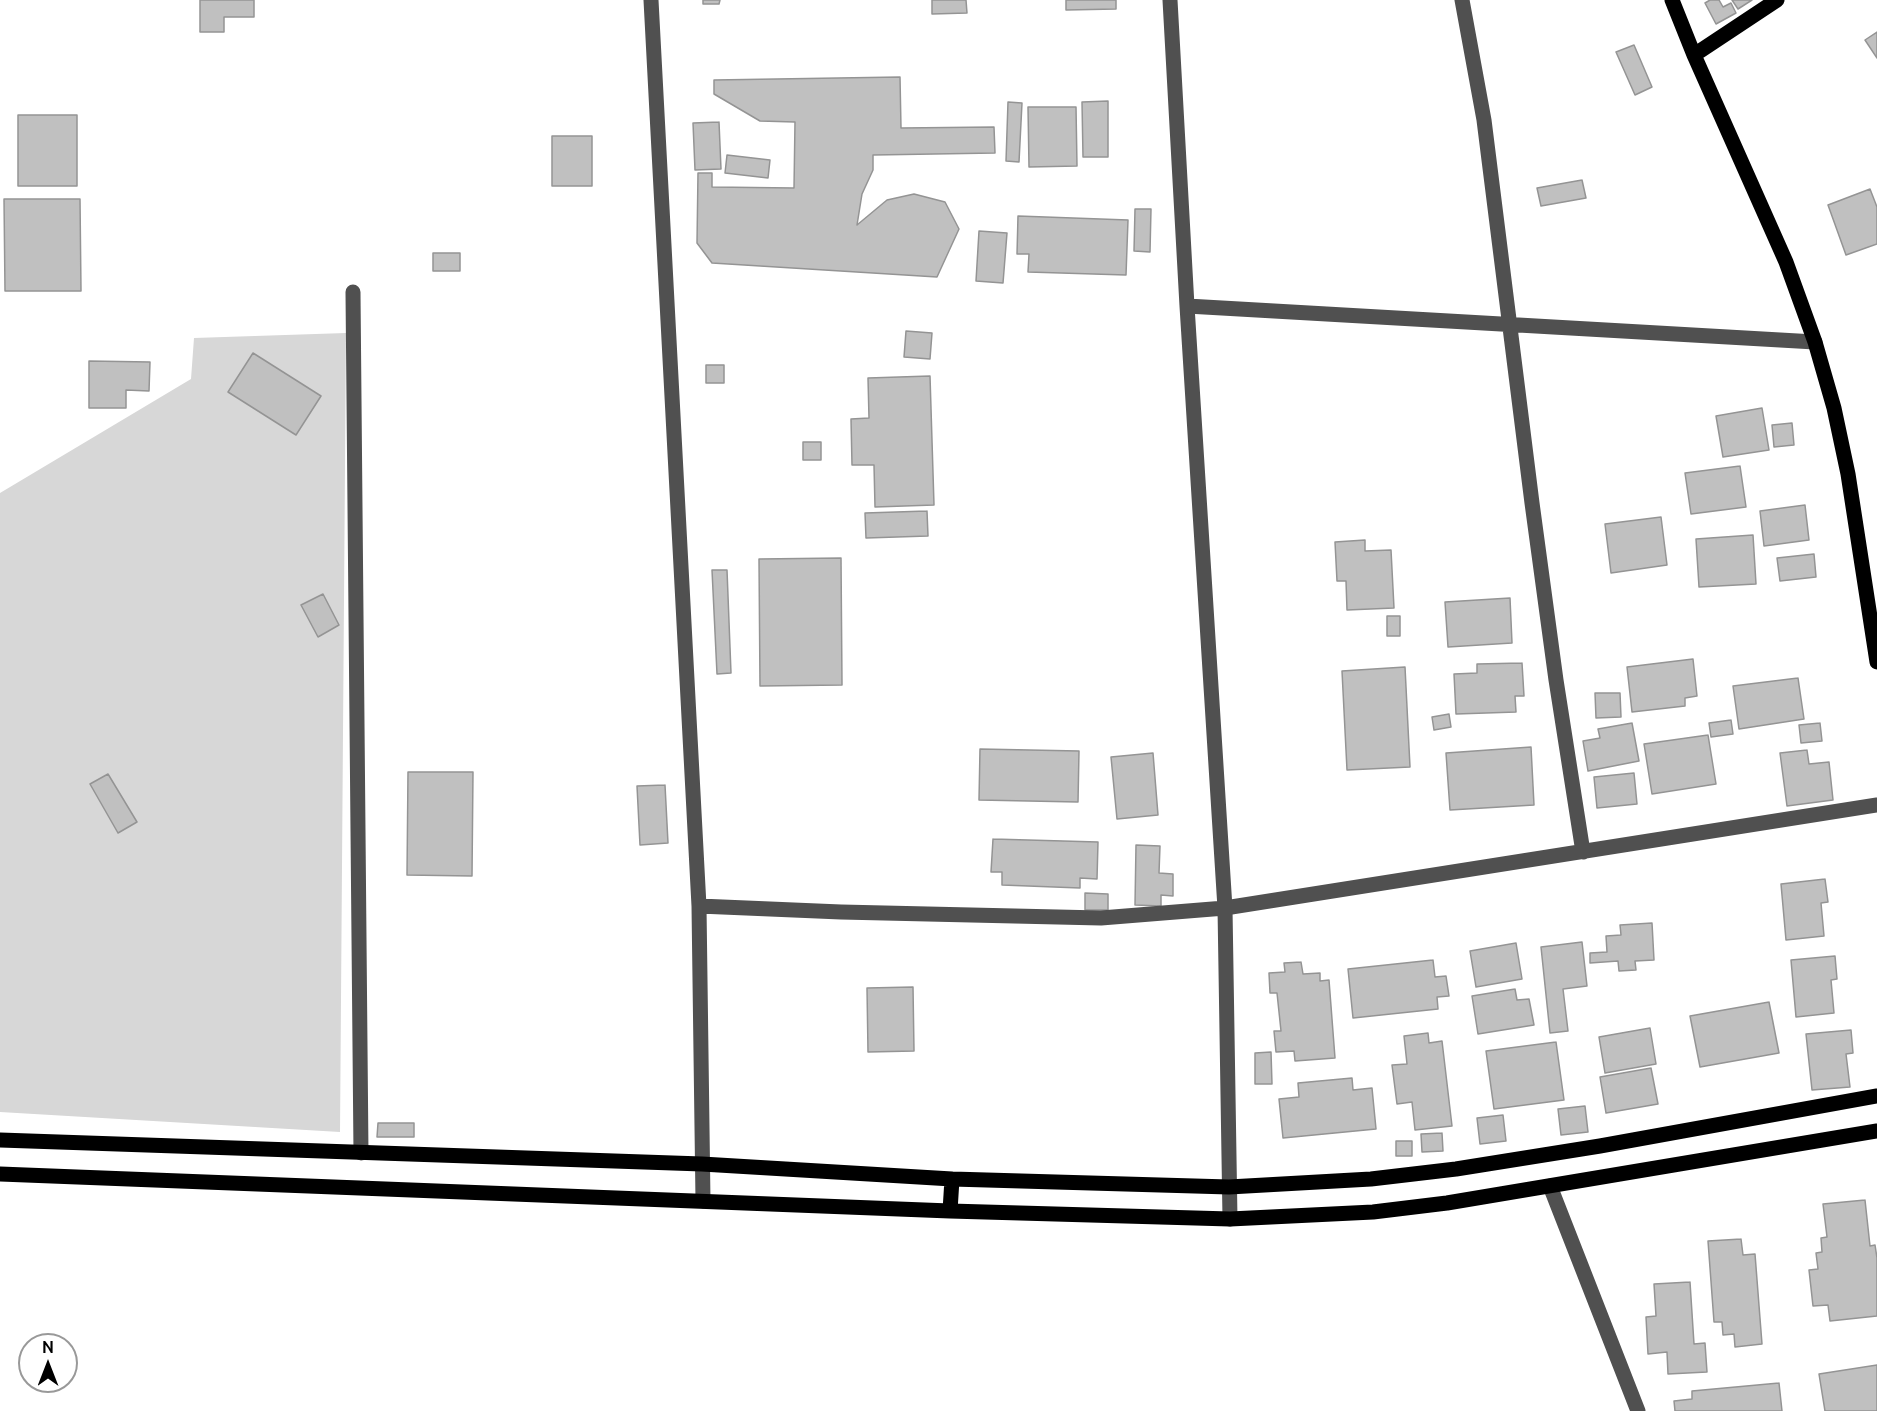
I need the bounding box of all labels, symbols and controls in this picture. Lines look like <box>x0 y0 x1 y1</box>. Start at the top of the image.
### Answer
north arrow <box>18 1333 78 1393</box>
text: N <box>42 1338 54 1356</box>

